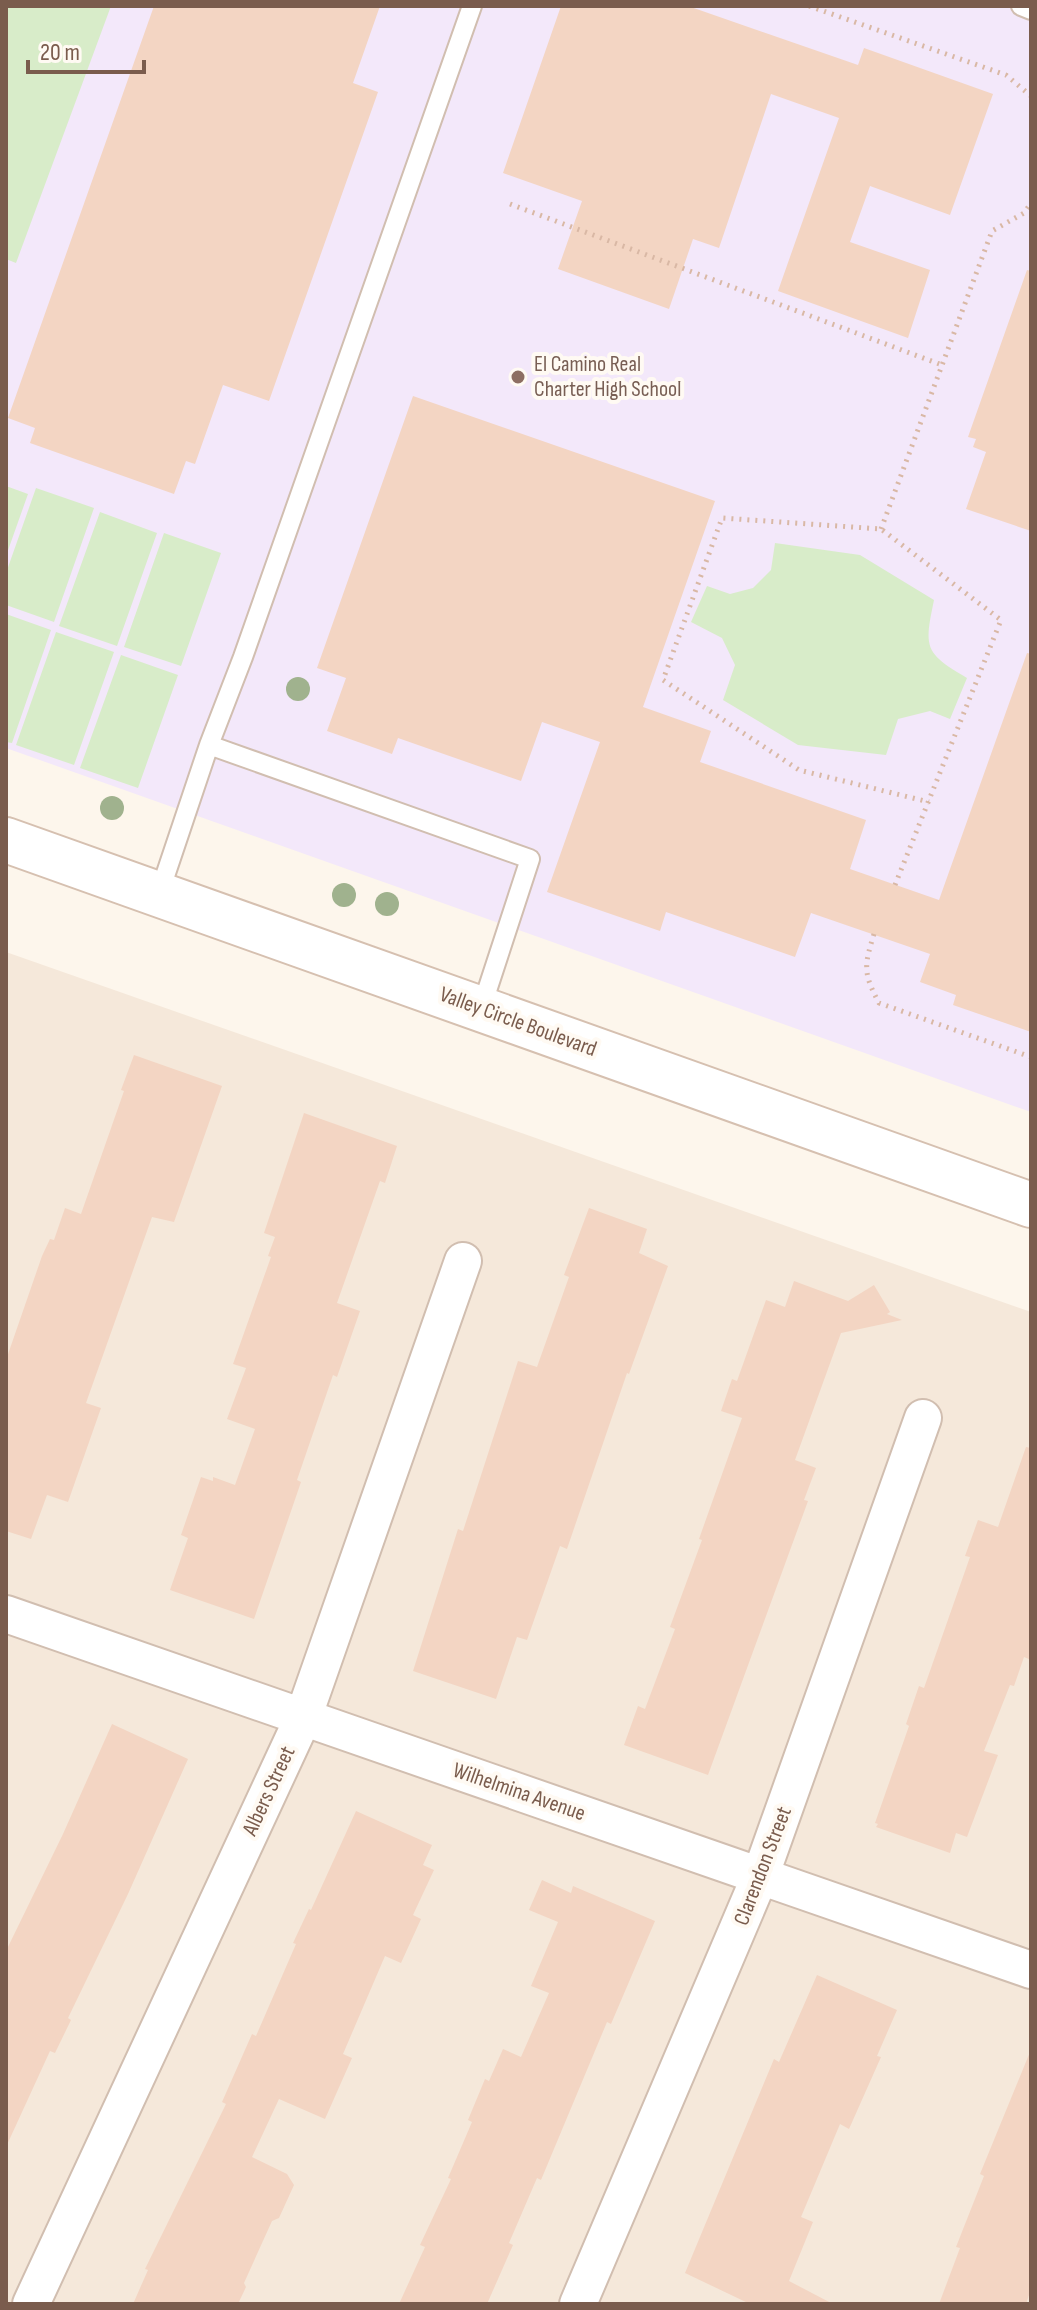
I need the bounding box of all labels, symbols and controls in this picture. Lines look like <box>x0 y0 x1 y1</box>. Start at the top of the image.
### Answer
scale bar <box>28 24 144 74</box>
text: 20 m <box>40 38 80 67</box>
place label: El Camino Real Charter High School <box>534 351 681 403</box>
marker: El Camino Real Charter High School <box>509 368 527 386</box>
street label: Valley Circle Boulevard <box>436 981 600 1063</box>
street label: Albers Street <box>236 1742 302 1841</box>
street label: Wilhelmina Avenue <box>449 1757 589 1827</box>
street label: Clarendon Street <box>728 1803 798 1929</box>

